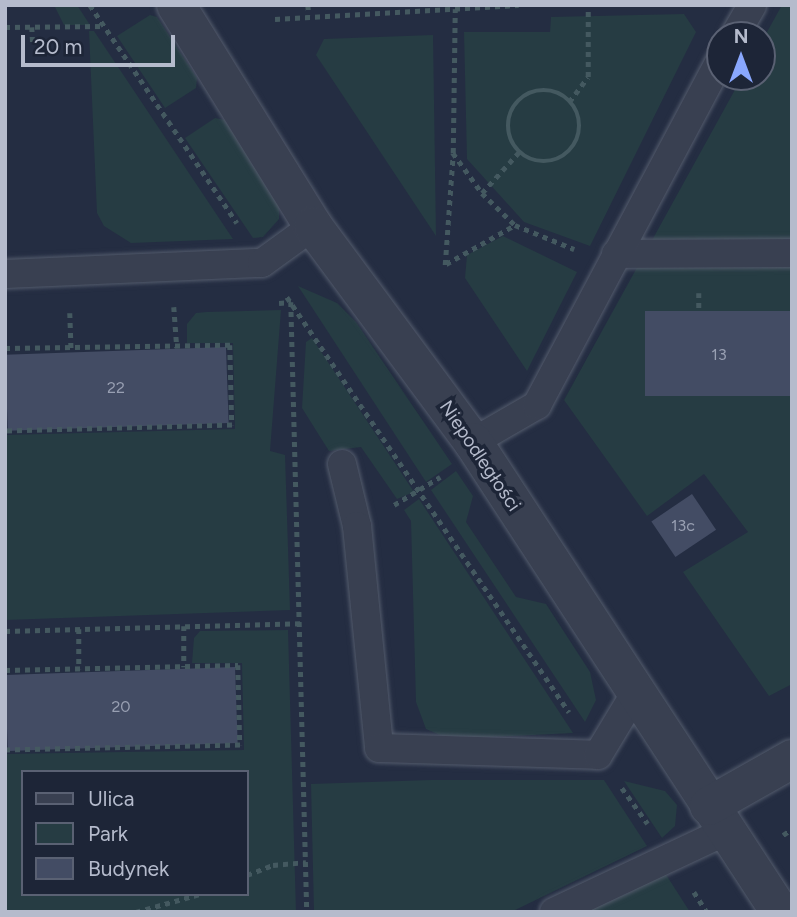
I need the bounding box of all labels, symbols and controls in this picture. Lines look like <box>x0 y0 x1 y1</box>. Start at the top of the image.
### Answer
scale bar <box>24 21 178 65</box>
north arrow <box>706 21 776 91</box>
text: N <box>734 25 748 48</box>
text: 20 m <box>34 34 82 59</box>
house number: 13 <box>711 345 727 365</box>
house number: 22 <box>107 378 125 398</box>
street label: Niepodległości <box>435 396 525 516</box>
house number: 13c <box>671 516 695 536</box>
house number: 20 <box>111 697 131 717</box>
legend <box>21 770 248 896</box>
text: Ulica <box>88 786 134 811</box>
text: Park <box>88 821 128 846</box>
text: Budynek <box>88 856 169 881</box>

